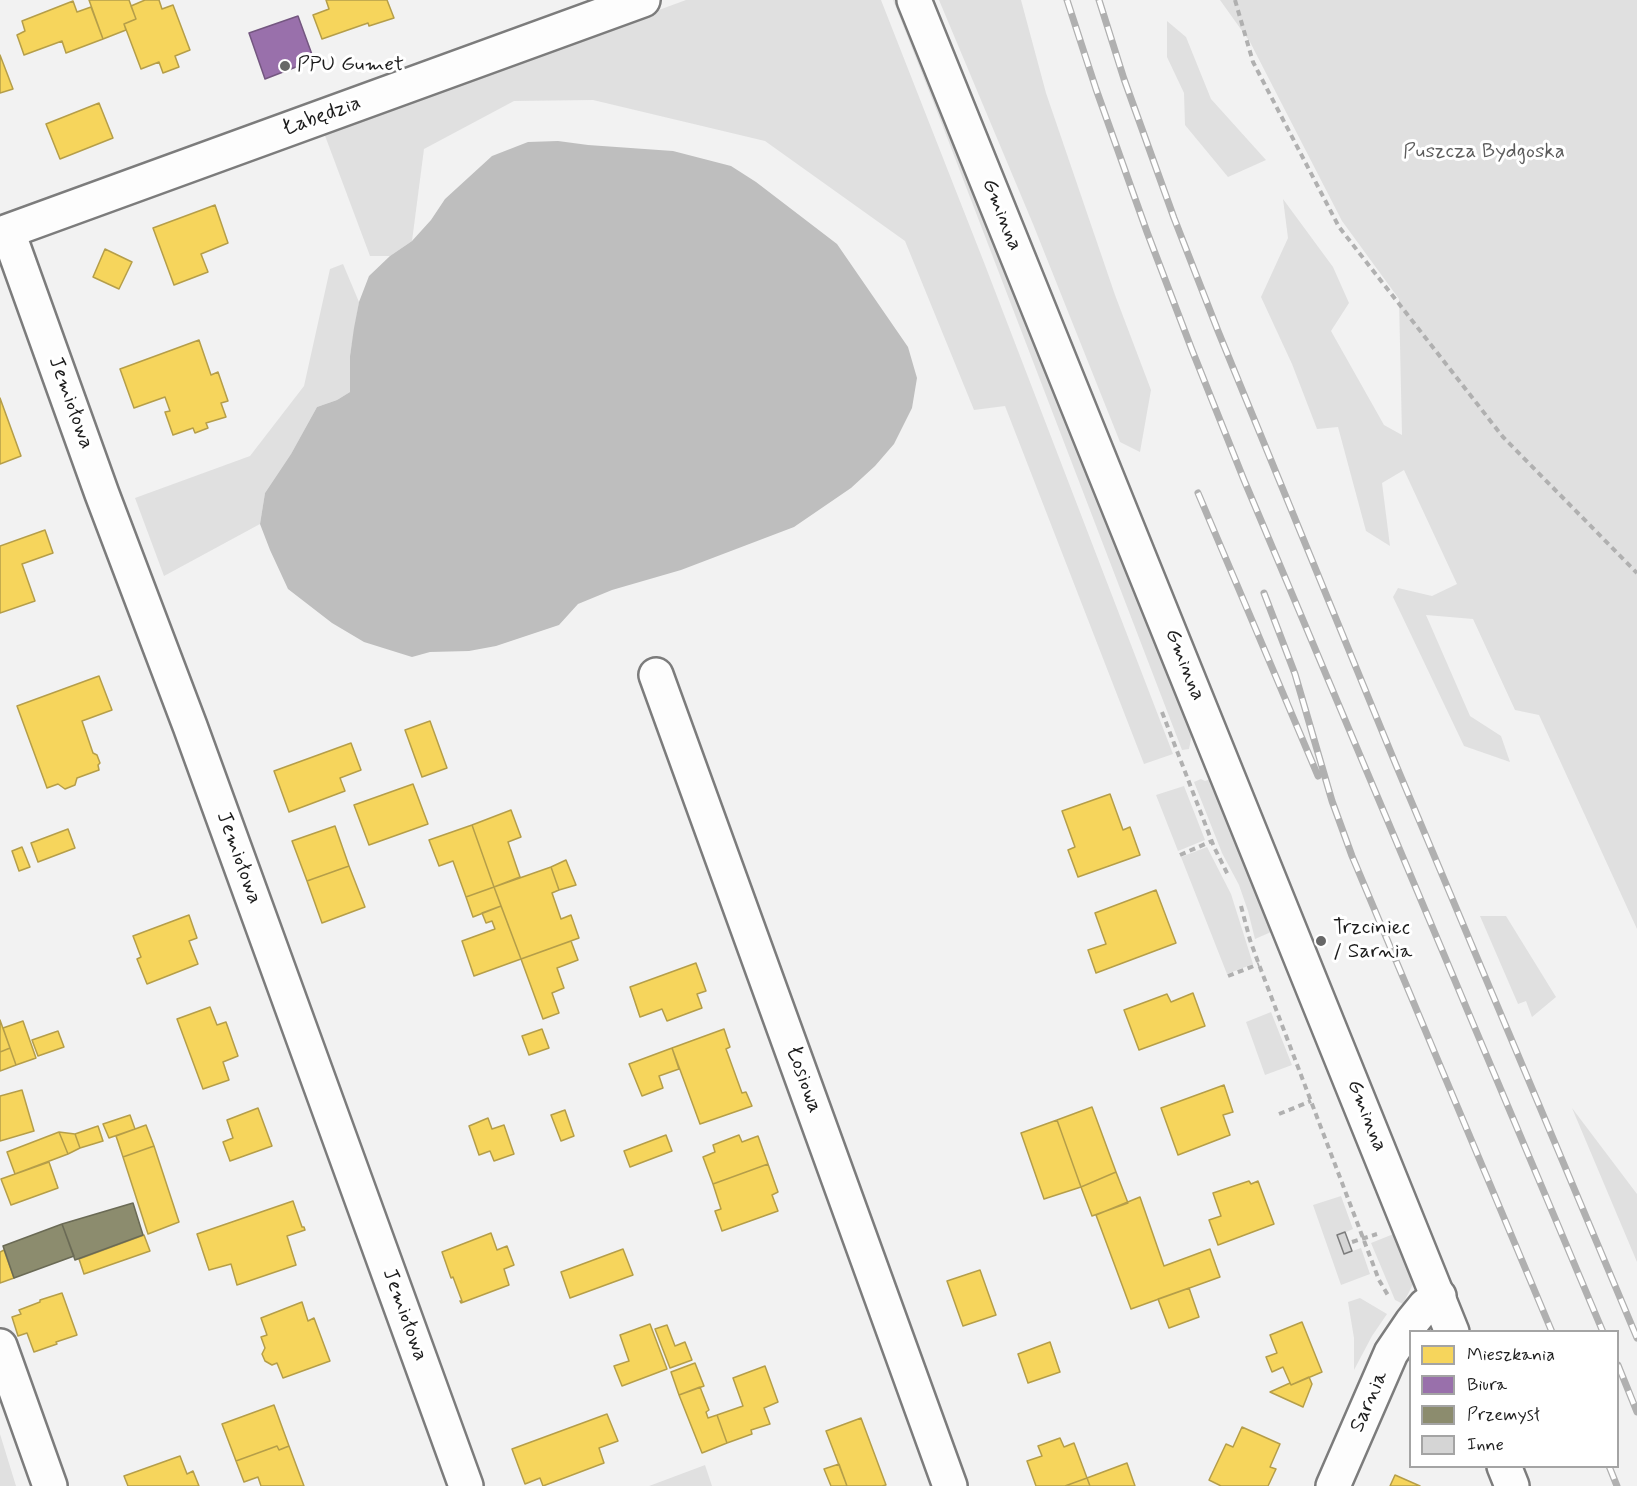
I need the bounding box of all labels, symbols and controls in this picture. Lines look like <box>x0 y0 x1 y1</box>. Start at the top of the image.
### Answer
place label: PPU Gumet <box>297 53 404 79</box>
marker: PPU Gumet <box>278 59 292 73</box>
street label: Łabędzia <box>279 91 365 143</box>
park label: Puszcza Bydgoska <box>1403 140 1565 166</box>
street label: Gminna <box>975 175 1027 255</box>
street label: Jemiołowa <box>42 353 98 453</box>
street label: Gminna <box>1158 625 1210 705</box>
street label: Jemiołowa <box>210 808 266 908</box>
place label: Trzciniec / Sarnia <box>1333 916 1412 966</box>
marker: Trzciniec / Sarnia <box>1314 934 1328 948</box>
street label: Łosiowa <box>779 1043 827 1117</box>
street label: Gminna <box>1340 1076 1392 1156</box>
street label: Jemiołowa <box>376 1265 432 1365</box>
legend <box>1409 1330 1619 1468</box>
text: Mieszkania <box>1467 1343 1555 1367</box>
street label: Sarnia <box>1345 1367 1395 1437</box>
text: Biura <box>1467 1373 1507 1397</box>
text: Przemysł <box>1467 1403 1540 1427</box>
text: Inne <box>1467 1433 1504 1457</box>

